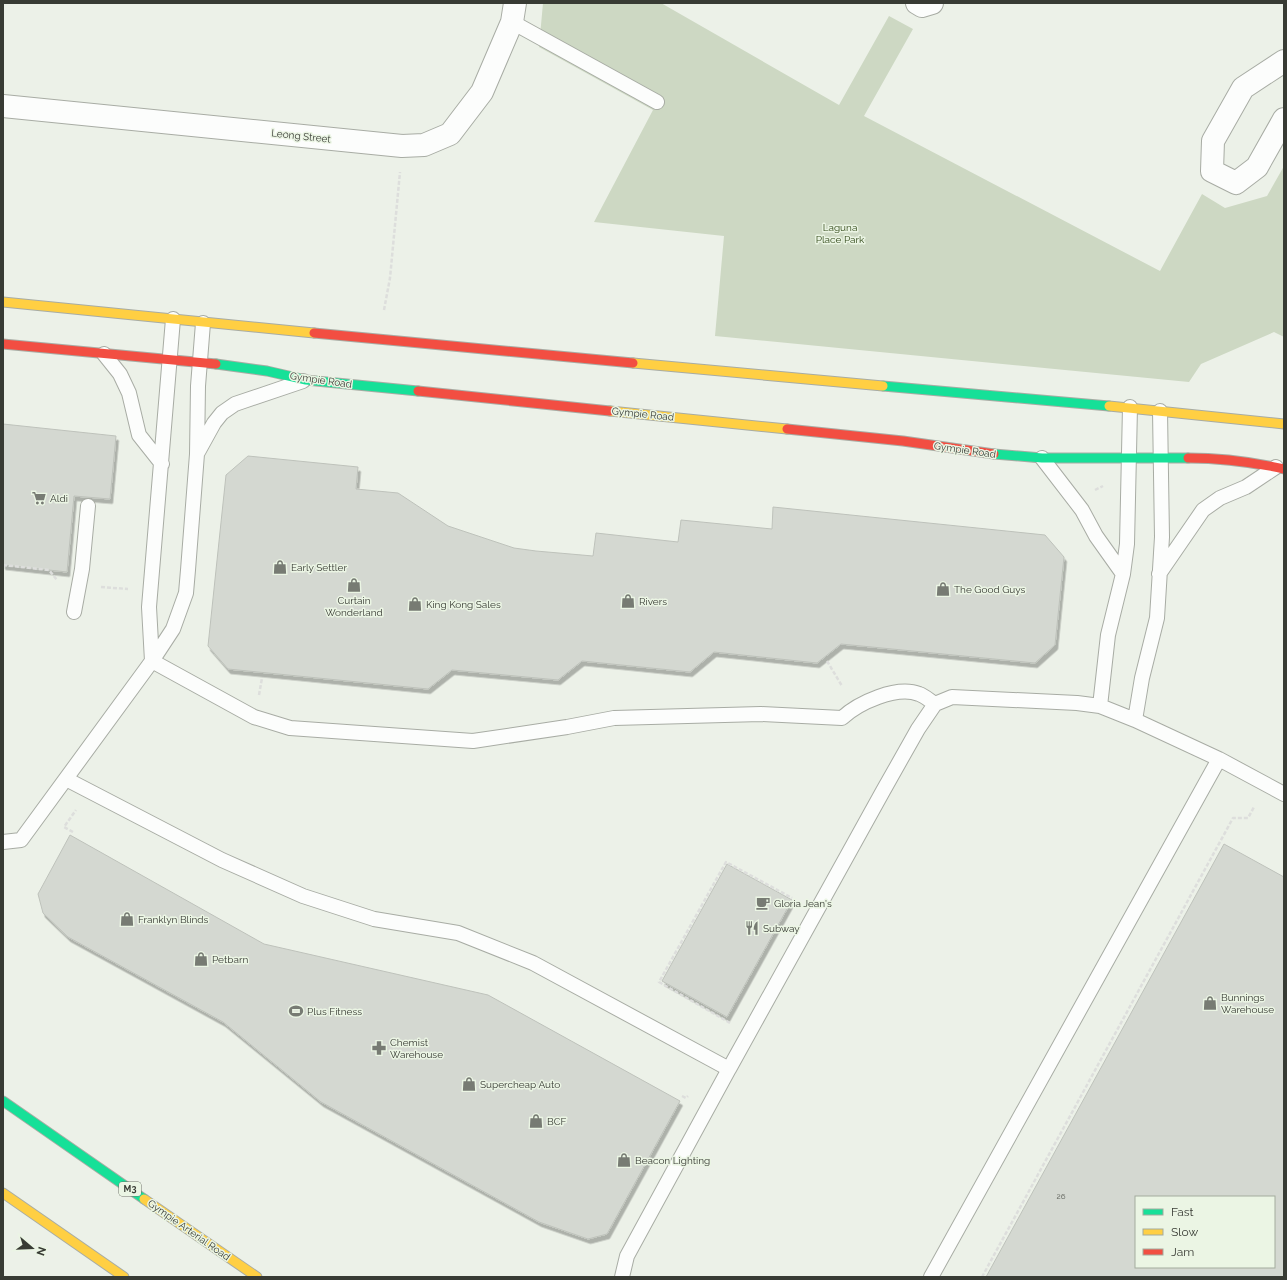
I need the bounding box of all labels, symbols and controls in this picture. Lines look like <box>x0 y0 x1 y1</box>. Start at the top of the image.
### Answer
street label: Leong Street <box>271 127 332 145</box>
park label: Laguna Place Park <box>816 222 865 245</box>
street label: Gympie Road <box>289 370 353 390</box>
street label: Gympie Road <box>611 405 675 423</box>
street label: Gympie Road <box>933 440 997 460</box>
supermarket icon: Aldi <box>31 490 47 506</box>
place label: Aldi <box>50 493 68 504</box>
shop icon: Early Settler <box>272 559 288 575</box>
place label: Early Settler <box>291 562 347 573</box>
shop icon: Curtain Wonderland <box>346 577 362 593</box>
shop icon: The Good Guys <box>935 581 951 597</box>
place label: The Good Guys <box>954 584 1026 595</box>
shop icon: Rivers <box>620 593 636 609</box>
place label: Curtain Wonderland <box>325 595 383 618</box>
shop icon: King Kong Sales <box>407 596 423 612</box>
place label: Rivers <box>639 596 667 607</box>
place label: King Kong Sales <box>426 599 501 610</box>
cafe icon: Gloria Jean's <box>755 895 771 911</box>
place label: Gloria Jean's <box>774 898 832 909</box>
shop icon: Franklyn Blinds <box>119 911 135 927</box>
place label: Franklyn Blinds <box>138 914 209 925</box>
restaurant icon: Subway <box>744 920 760 936</box>
place label: Subway <box>763 923 800 934</box>
shop icon: Petbarn <box>193 951 209 967</box>
place label: Petbarn <box>212 954 248 965</box>
place label: Bunnings Warehouse <box>1221 992 1274 1015</box>
shop icon: Bunnings Warehouse <box>1202 995 1218 1011</box>
sports icon: Plus Fitness <box>288 1003 304 1019</box>
place label: Plus Fitness <box>307 1006 362 1017</box>
place label: Chemist Warehouse <box>390 1037 443 1060</box>
pharmacy icon: Chemist Warehouse <box>371 1040 387 1056</box>
shop icon: Supercheap Auto <box>461 1076 477 1092</box>
place label: Supercheap Auto <box>480 1079 560 1090</box>
shop icon: BCF <box>528 1113 544 1129</box>
place label: BCF <box>547 1116 567 1127</box>
shop icon: Beacon Lighting <box>616 1152 632 1168</box>
place label: Beacon Lighting <box>635 1155 710 1166</box>
road number: M3 <box>119 1182 141 1196</box>
house number: 26 <box>1057 1191 1066 1201</box>
legend <box>1135 1196 1275 1268</box>
street label: Gympie Arterial Road <box>146 1197 232 1263</box>
text: Fast <box>1171 1205 1194 1219</box>
text: Slow <box>1171 1225 1198 1239</box>
north arrow <box>12 1228 52 1268</box>
text: N <box>33 1245 48 1257</box>
text: Jam <box>1171 1245 1194 1259</box>

